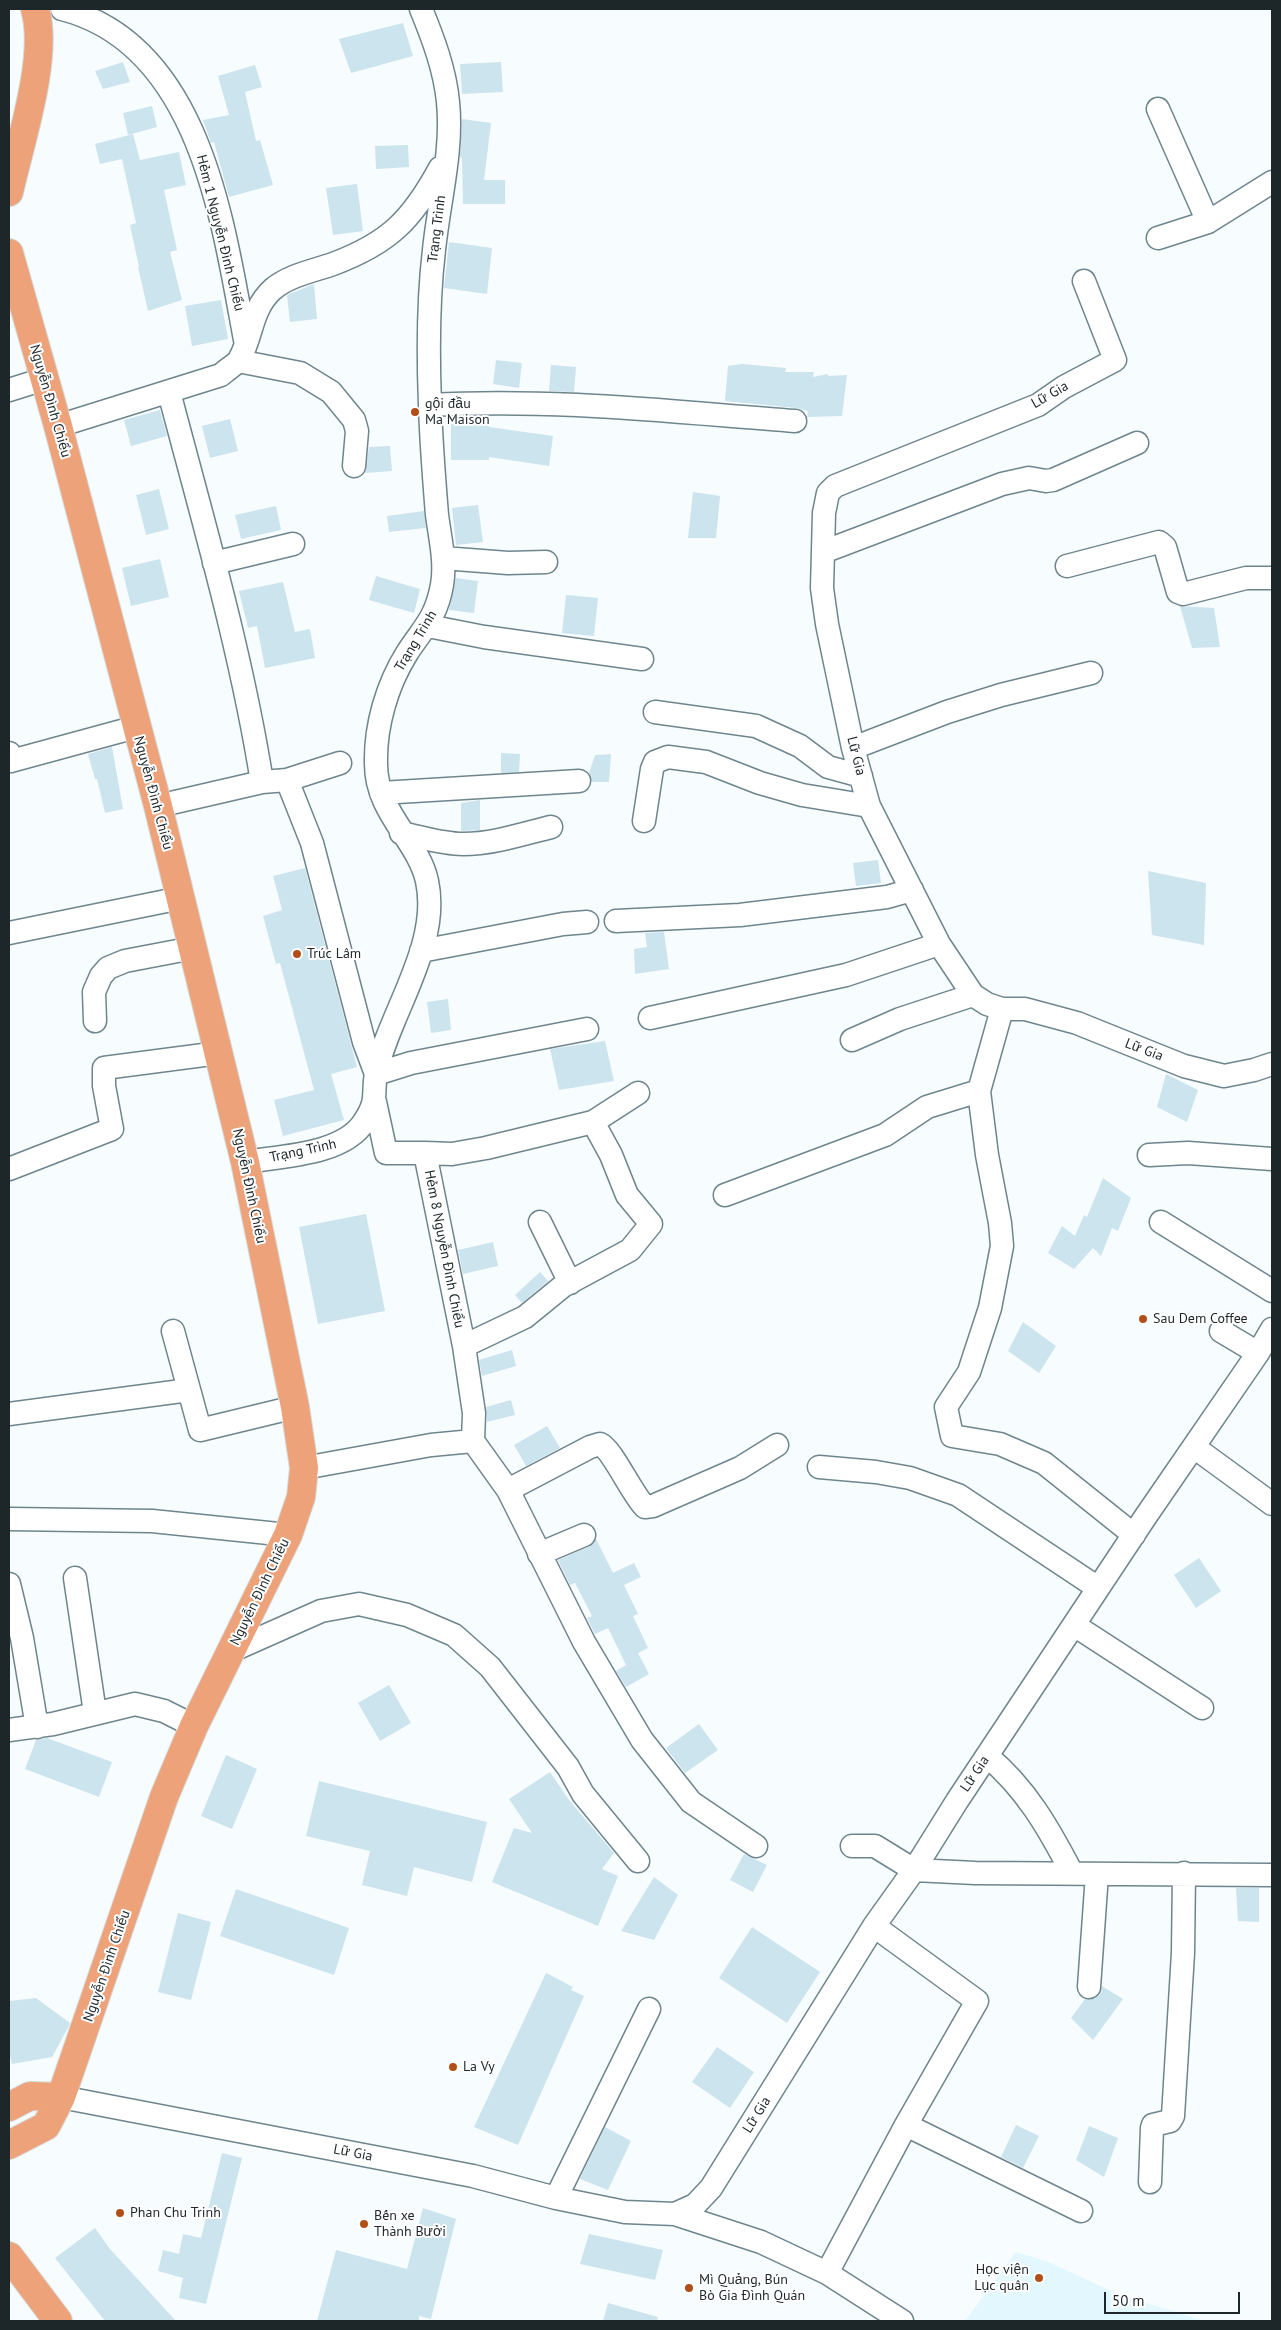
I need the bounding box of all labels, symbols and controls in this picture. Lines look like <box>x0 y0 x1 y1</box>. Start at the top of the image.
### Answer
street label: Hẻm 1 Nguyễn Đình Chiểu <box>192 153 248 313</box>
street label: Trạng Trình <box>425 194 449 264</box>
street label: Nguyễn Đình Chiểu <box>26 342 74 460</box>
street label: Lữ Gia <box>1029 378 1071 412</box>
place label: gội đầu Ma Maison <box>425 396 490 428</box>
marker: gội đầu Ma Maison <box>409 406 421 418</box>
street label: Trạng Trình <box>391 608 441 674</box>
street label: Nguyễn Đình Chiểu <box>130 734 176 852</box>
street label: Lữ Gia <box>843 735 869 777</box>
place label: Trúc Lâm <box>307 946 361 962</box>
marker: Trúc Lâm <box>291 948 303 960</box>
street label: Lữ Gia <box>1122 1035 1166 1065</box>
street label: Nguyễn Đình Chiểu <box>229 1127 269 1245</box>
street label: Trạng Trình <box>268 1136 338 1166</box>
street label: Hẻm 8 Nguyễn Đình Chiểu <box>420 1169 468 1329</box>
place label: Sau Dem Coffee <box>1153 1311 1248 1327</box>
marker: Sau Dem Coffee <box>1137 1313 1149 1325</box>
street label: Nguyễn Đình Chiểu <box>227 1536 293 1648</box>
street label: Lữ Gia <box>957 1753 993 1795</box>
street label: Nguyễn Đình Chiểu <box>80 1908 134 2024</box>
place label: La Vy <box>463 2059 495 2075</box>
marker: La Vy <box>447 2061 459 2073</box>
street label: Lữ Gia <box>739 2094 775 2136</box>
street label: Lữ Gia <box>332 2141 374 2165</box>
place label: Phan Chu Trinh <box>130 2205 221 2221</box>
marker: Phan Chu Trinh <box>114 2207 126 2219</box>
place label: Bến xe Thành Bưởi <box>374 2208 446 2240</box>
marker: Bến xe Thành Bưởi <box>358 2218 370 2230</box>
place label: Học viện Lục quân <box>974 2262 1029 2294</box>
place label: Mì Quảng, Bún Bò Gia Đình Quán <box>699 2272 805 2304</box>
marker: Học viện Lục quân <box>1033 2272 1045 2284</box>
marker: Mì Quảng, Bún Bò Gia Đình Quán <box>683 2282 695 2294</box>
scale bar <box>1106 2282 1242 2314</box>
text: 50 m <box>1112 2291 1145 2310</box>

